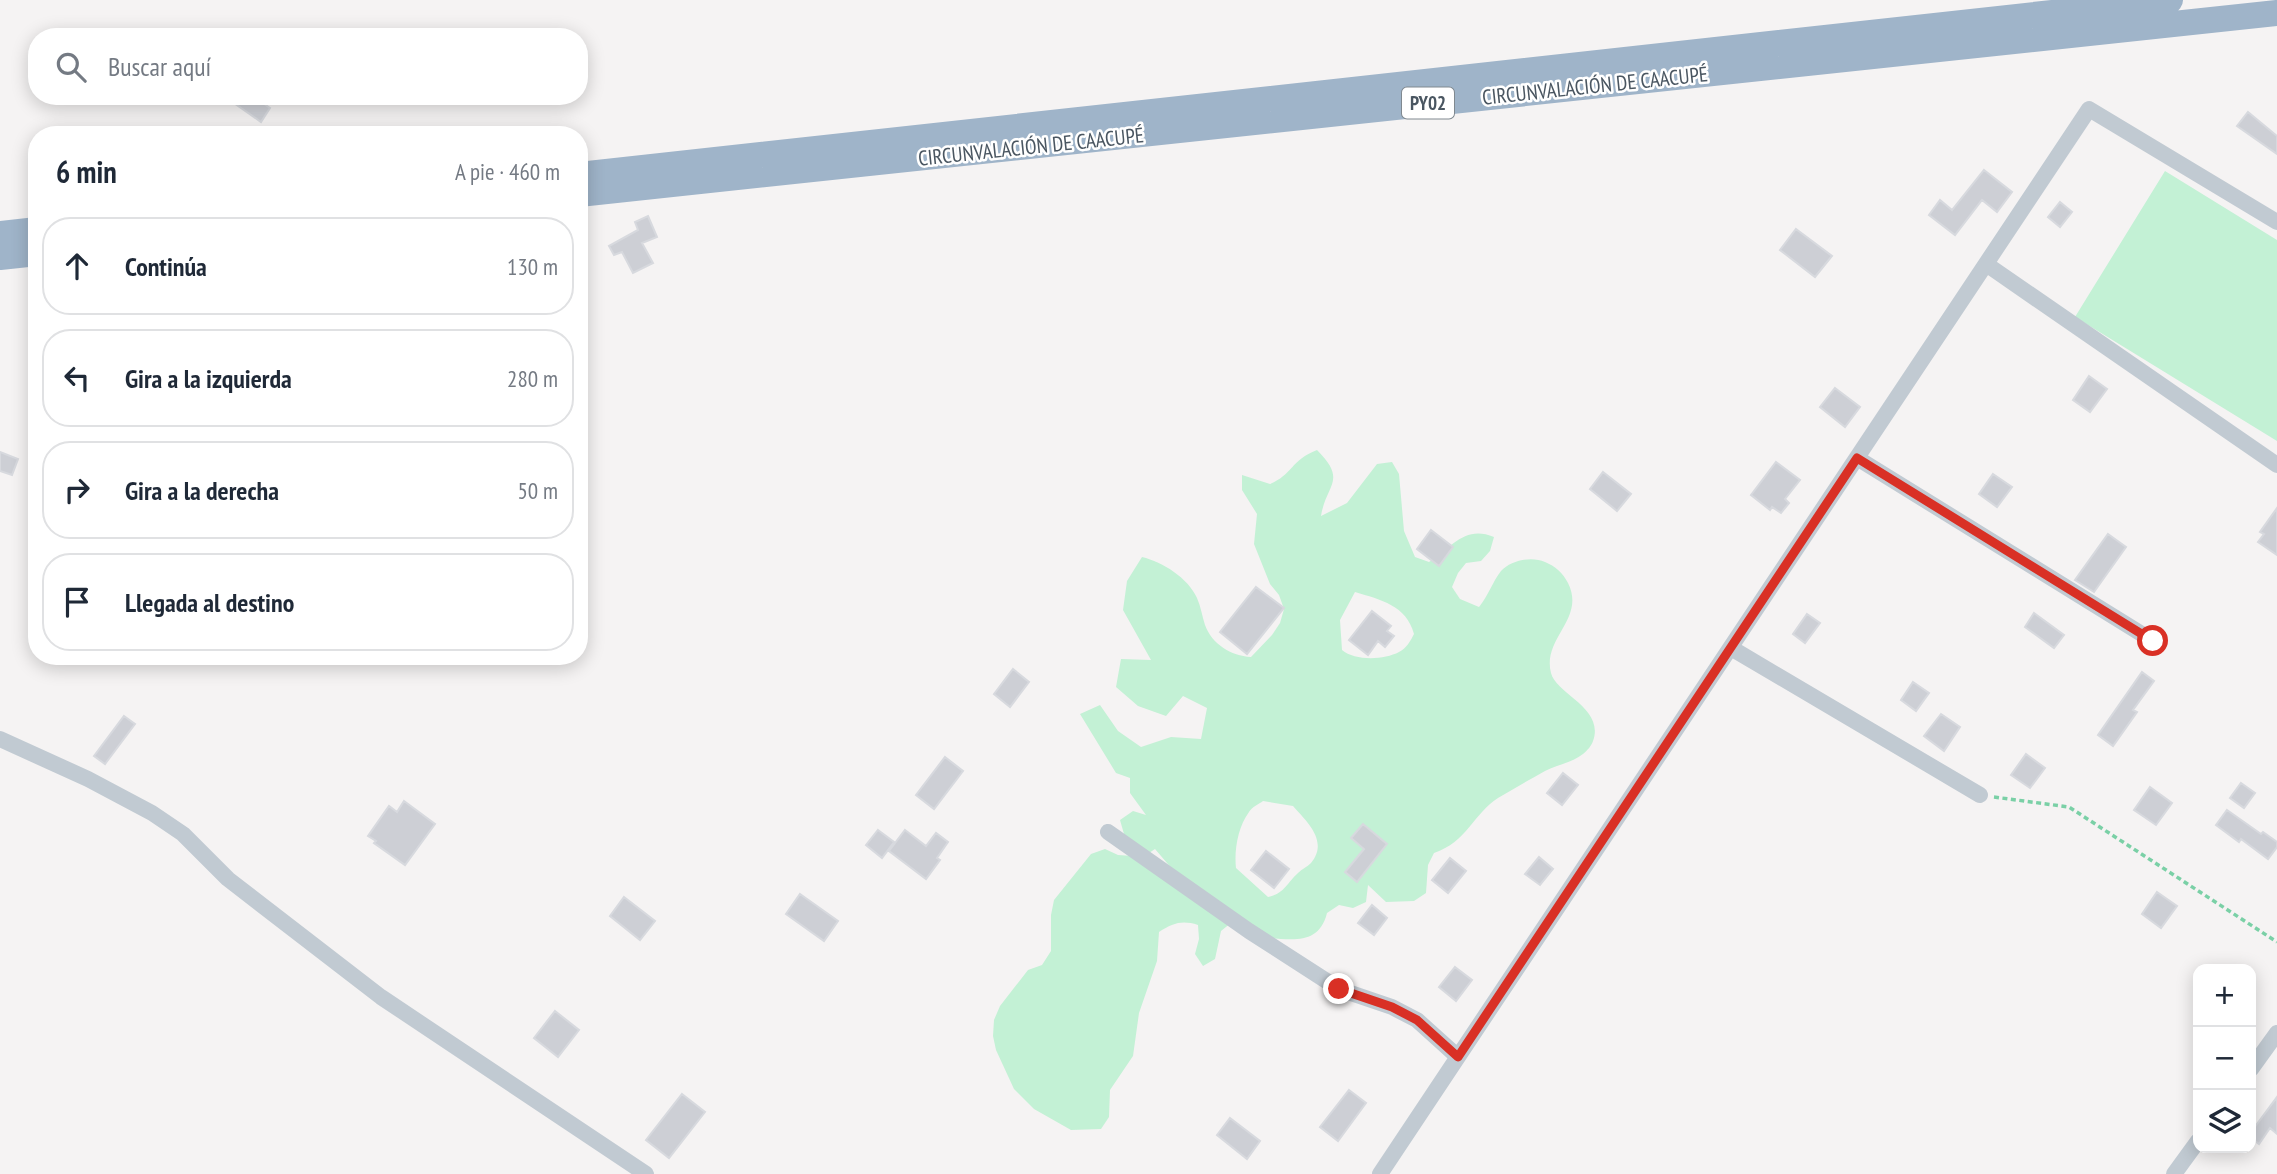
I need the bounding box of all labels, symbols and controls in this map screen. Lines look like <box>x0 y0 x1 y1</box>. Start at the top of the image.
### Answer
search box <box>28 28 588 105</box>
icon: search <box>52 48 90 86</box>
text: Buscar aquí <box>108 50 211 83</box>
street label: CIRCUNVALACIÓN DE CAACUPÉ <box>1481 60 1709 111</box>
road number: PY02 <box>1402 88 1454 118</box>
street label: CIRCUNVALACIÓN DE CAACUPÉ <box>917 121 1145 172</box>
text: 6 min <box>56 152 117 191</box>
text: A pie · 460 m <box>455 157 560 186</box>
icon: ahead <box>58 247 96 285</box>
text: Continúa <box>125 250 207 283</box>
text: 130 m <box>507 252 558 281</box>
icon: left <box>58 359 96 397</box>
text: Gira a la izquierda <box>125 362 292 395</box>
text: 280 m <box>507 364 558 393</box>
icon: right <box>58 471 96 509</box>
text: Gira a la derecha <box>125 474 279 507</box>
text: 50 m <box>517 476 558 505</box>
icon: arrive <box>58 583 96 621</box>
text: Llegada al destino <box>125 586 294 619</box>
route start <box>2137 625 2168 656</box>
map controls <box>2193 964 2256 1153</box>
button: + <box>2193 964 2256 1027</box>
route end <box>1323 973 1354 1004</box>
button: − <box>2193 1027 2256 1090</box>
button: layers <box>2193 1090 2256 1153</box>

